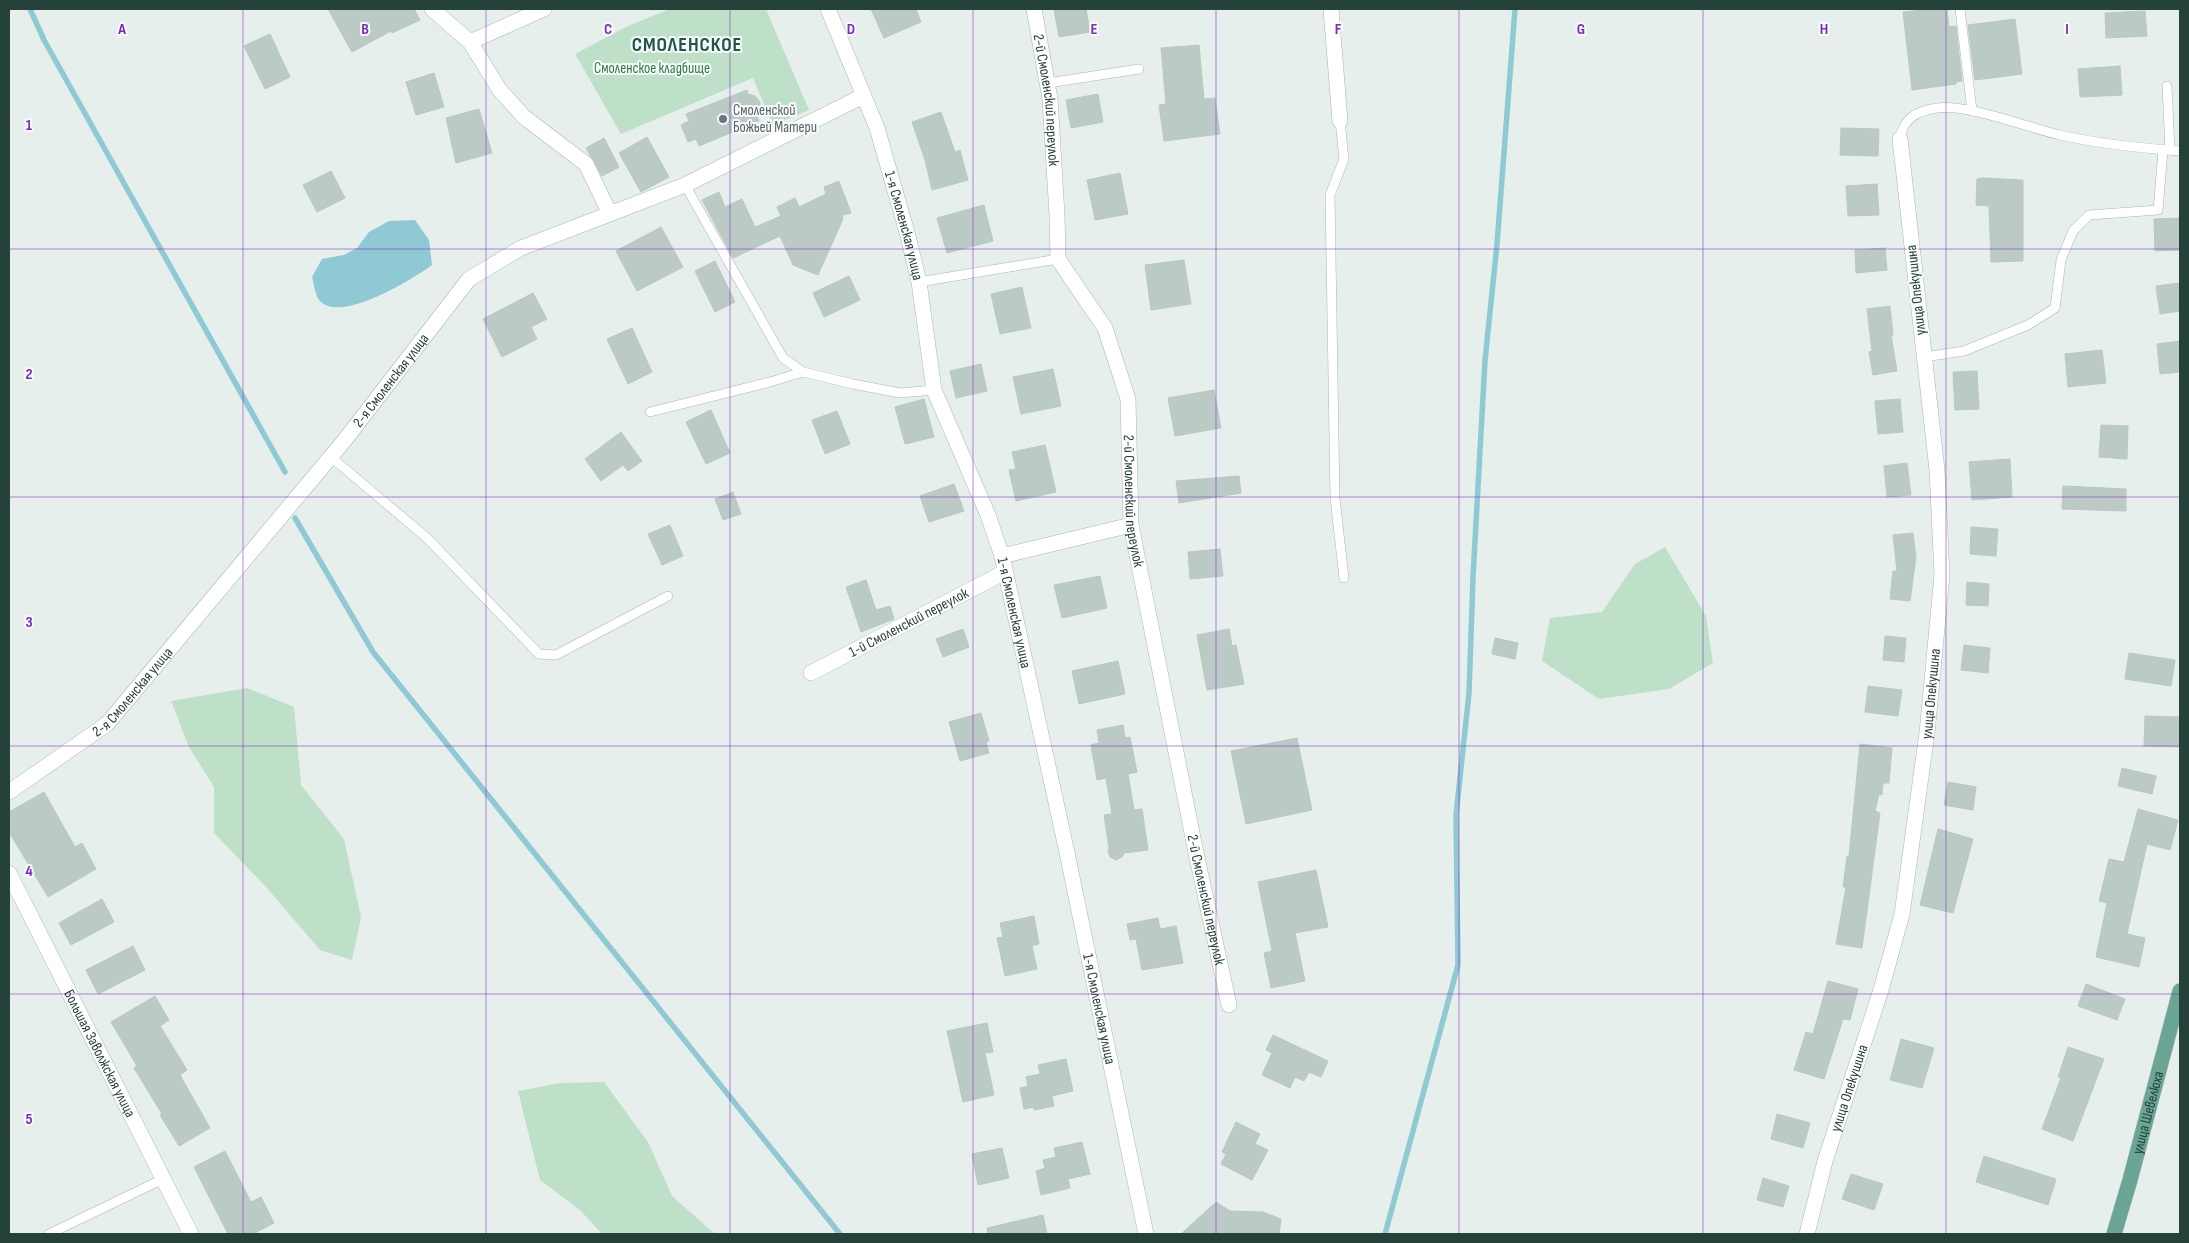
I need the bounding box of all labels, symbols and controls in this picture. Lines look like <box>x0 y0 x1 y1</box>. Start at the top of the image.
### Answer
text: A <box>117 20 126 39</box>
text: B <box>361 20 369 39</box>
text: C <box>604 20 612 39</box>
text: D <box>847 20 855 39</box>
text: E <box>1091 20 1098 39</box>
text: F <box>1335 20 1342 39</box>
text: G <box>1577 20 1585 39</box>
text: H <box>1820 20 1828 39</box>
text: I <box>2065 20 2069 39</box>
street label: 2-й Смоленский переулок <box>1029 32 1064 167</box>
district label: СМОЛЕНСКОЕ <box>632 33 742 57</box>
park label: Смоленское кладбище <box>594 59 710 78</box>
place label: Смоленской Божьей Матери <box>733 101 817 137</box>
marker: Смоленской Божьей Матери <box>717 113 729 125</box>
text: 1 <box>26 116 33 135</box>
street label: 1-я Смоленская улица <box>880 169 928 282</box>
street label: улица Опекушина <box>1902 244 1930 336</box>
street label: 2-я Смоленская улица <box>349 329 433 431</box>
text: 2 <box>25 365 33 384</box>
street label: 2-й Смоленский переулок <box>1119 434 1149 569</box>
street label: 1-я Смоленская улица <box>993 556 1036 670</box>
street label: 1-й Смоленский переулок <box>846 583 972 661</box>
text: 3 <box>25 613 33 632</box>
street label: 2-я Смоленская улица <box>88 643 177 741</box>
street label: улица Опекушина <box>1917 648 1944 740</box>
street label: 2-й Смоленский переулок <box>1183 833 1230 967</box>
text: 4 <box>25 862 33 881</box>
street label: 1-я Смоленская улица <box>1079 952 1120 1066</box>
street label: Большая Заволжская улица <box>60 986 140 1121</box>
street label: улица Опекушина <box>1826 1042 1872 1134</box>
street label: улица Шевелюха <box>2128 1069 2168 1156</box>
text: 5 <box>25 1110 33 1129</box>

